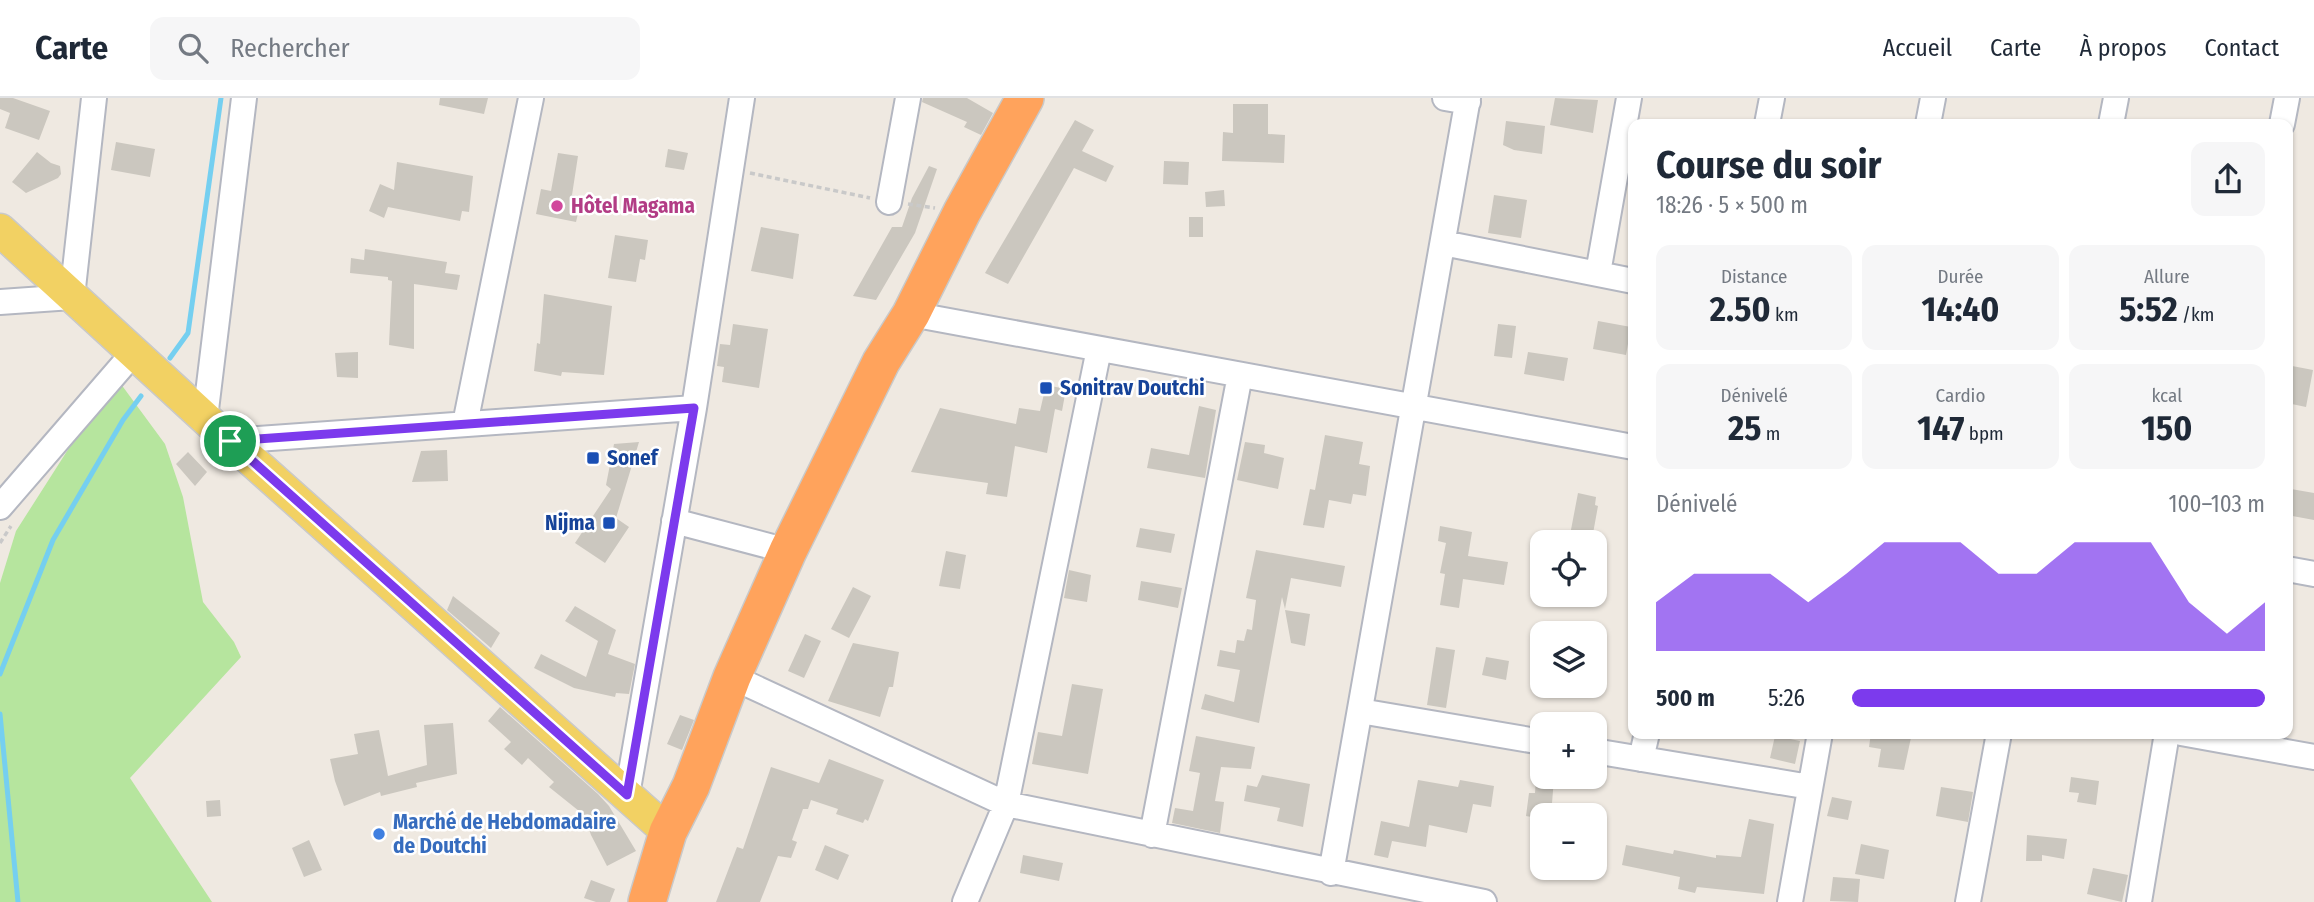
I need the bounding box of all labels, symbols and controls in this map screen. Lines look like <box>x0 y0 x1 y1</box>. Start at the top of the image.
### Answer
search box <box>150 17 640 80</box>
text: Carte <box>35 28 108 68</box>
icon: search <box>174 29 212 67</box>
text: Rechercher <box>230 33 350 64</box>
text: Accueil <box>1883 34 1952 62</box>
text: Carte <box>1990 34 2041 62</box>
text: À propos <box>2079 34 2166 62</box>
text: Contact <box>2204 34 2279 62</box>
text: Course du soir <box>1656 142 1882 188</box>
button: share <box>2191 142 2265 216</box>
text: 18:26 · 5 × 500 m <box>1656 191 1808 219</box>
place label: Hôtel Magama <box>571 193 695 219</box>
marker: Hôtel Magama <box>549 198 565 214</box>
text: Distance <box>1721 265 1787 288</box>
text: Durée <box>1938 265 1983 288</box>
text: Allure <box>2144 265 2190 288</box>
text: 2.50 <box>1710 288 1771 330</box>
text: 14:40 <box>1922 288 1999 330</box>
text: 5:52 <box>2119 288 2178 330</box>
text: km <box>1771 303 1799 326</box>
text: /km <box>2178 303 2214 326</box>
place label: Sonitrav Doutchi <box>1060 375 1205 401</box>
marker: Sonitrav Doutchi <box>1038 380 1054 396</box>
text: Dénivelé <box>1721 384 1788 407</box>
text: Cardio <box>1936 384 1985 407</box>
text: kcal <box>2151 384 2182 407</box>
text: 25 <box>1728 407 1761 449</box>
text: 147 <box>1917 407 1964 449</box>
text: 150 <box>2141 407 2192 449</box>
pin <box>200 411 260 471</box>
icon: arrive <box>211 422 249 460</box>
text: m <box>1761 422 1780 445</box>
text: bpm <box>1964 422 2004 445</box>
place label: Sonef <box>607 445 660 471</box>
marker: Sonef <box>585 450 601 466</box>
text: Dénivelé <box>1656 490 1737 518</box>
text: 100–103 m <box>2169 490 2265 518</box>
place label: Nijma <box>545 510 595 536</box>
marker: Nijma <box>601 515 617 531</box>
map controls <box>1530 530 1607 880</box>
button: locate <box>1530 530 1607 607</box>
button: layers <box>1530 621 1607 698</box>
text: 500 m <box>1656 684 1715 712</box>
text: 5:26 <box>1768 684 1805 712</box>
button: + <box>1530 712 1607 789</box>
button: − <box>1530 803 1607 880</box>
place label: Marché de Hebdomadaire de Doutchi <box>393 809 617 859</box>
marker: Marché de Hebdomadaire de Doutchi <box>371 826 387 842</box>

